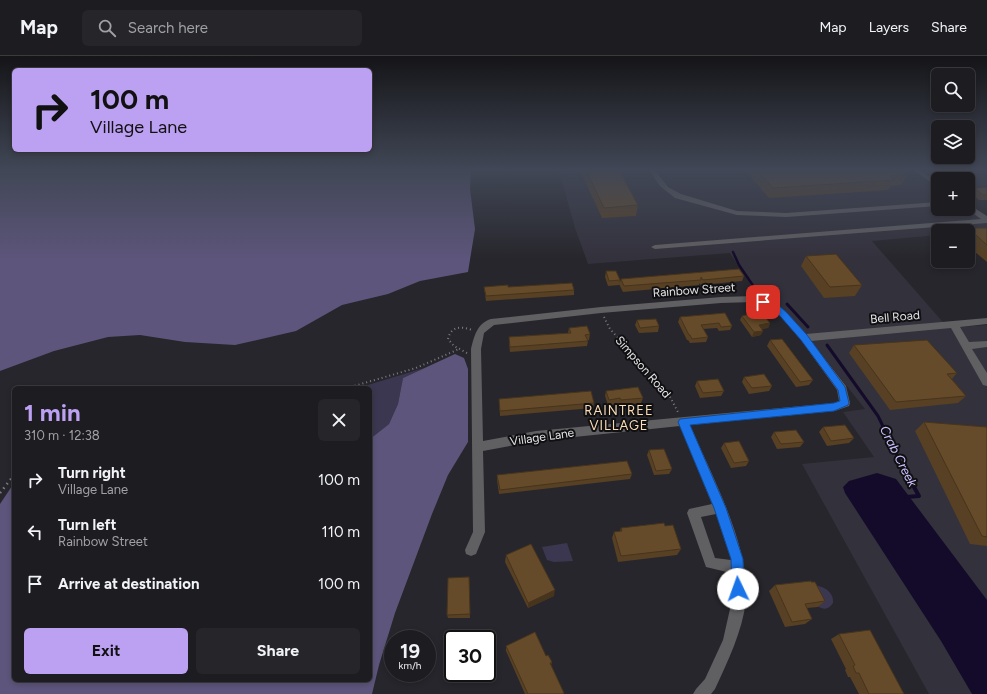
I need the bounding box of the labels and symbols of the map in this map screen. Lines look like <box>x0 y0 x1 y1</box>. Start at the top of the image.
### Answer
street label: Rainbow Street <box>652 280 736 300</box>
pin <box>746 285 780 319</box>
street label: Bell Road <box>870 308 920 326</box>
street label: Simpson Road <box>612 333 674 401</box>
district label: RAINTREE VILLAGE <box>584 403 654 433</box>
water label: Crab Creek <box>877 423 921 490</box>
street label: Village Lane <box>509 426 575 448</box>
position arrow <box>717 568 759 610</box>
speed limit sign: 30 <box>444 630 496 682</box>

